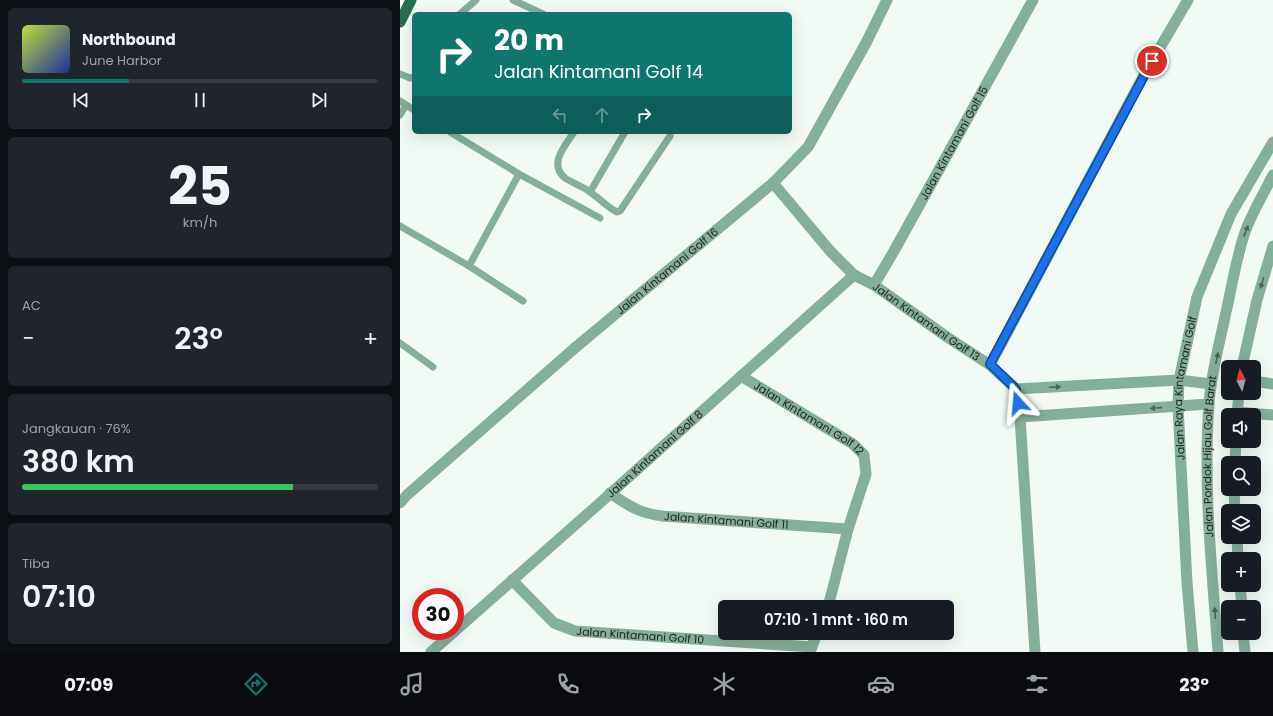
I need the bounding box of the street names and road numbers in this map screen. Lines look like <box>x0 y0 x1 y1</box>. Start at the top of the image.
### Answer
street label: Jalan Kintamani Golf 15 <box>916 83 992 203</box>
street label: Jalan Kintamani Golf 16 <box>613 224 722 318</box>
street label: Jalan Kintamani Golf 13 <box>869 279 983 365</box>
street label: Jalan Raya Kintamani Golf <box>1170 314 1201 461</box>
street label: Jalan Pondok Hijau Golf Barat <box>1199 374 1220 538</box>
street label: Jalan Kintamani Golf 12 <box>751 378 868 459</box>
street label: Jalan Kintamani Golf 8 <box>603 406 706 501</box>
street label: Jalan Kintamani Golf 11 <box>664 508 789 533</box>
street label: Jalan Kintamani Golf 10 <box>576 623 705 648</box>

